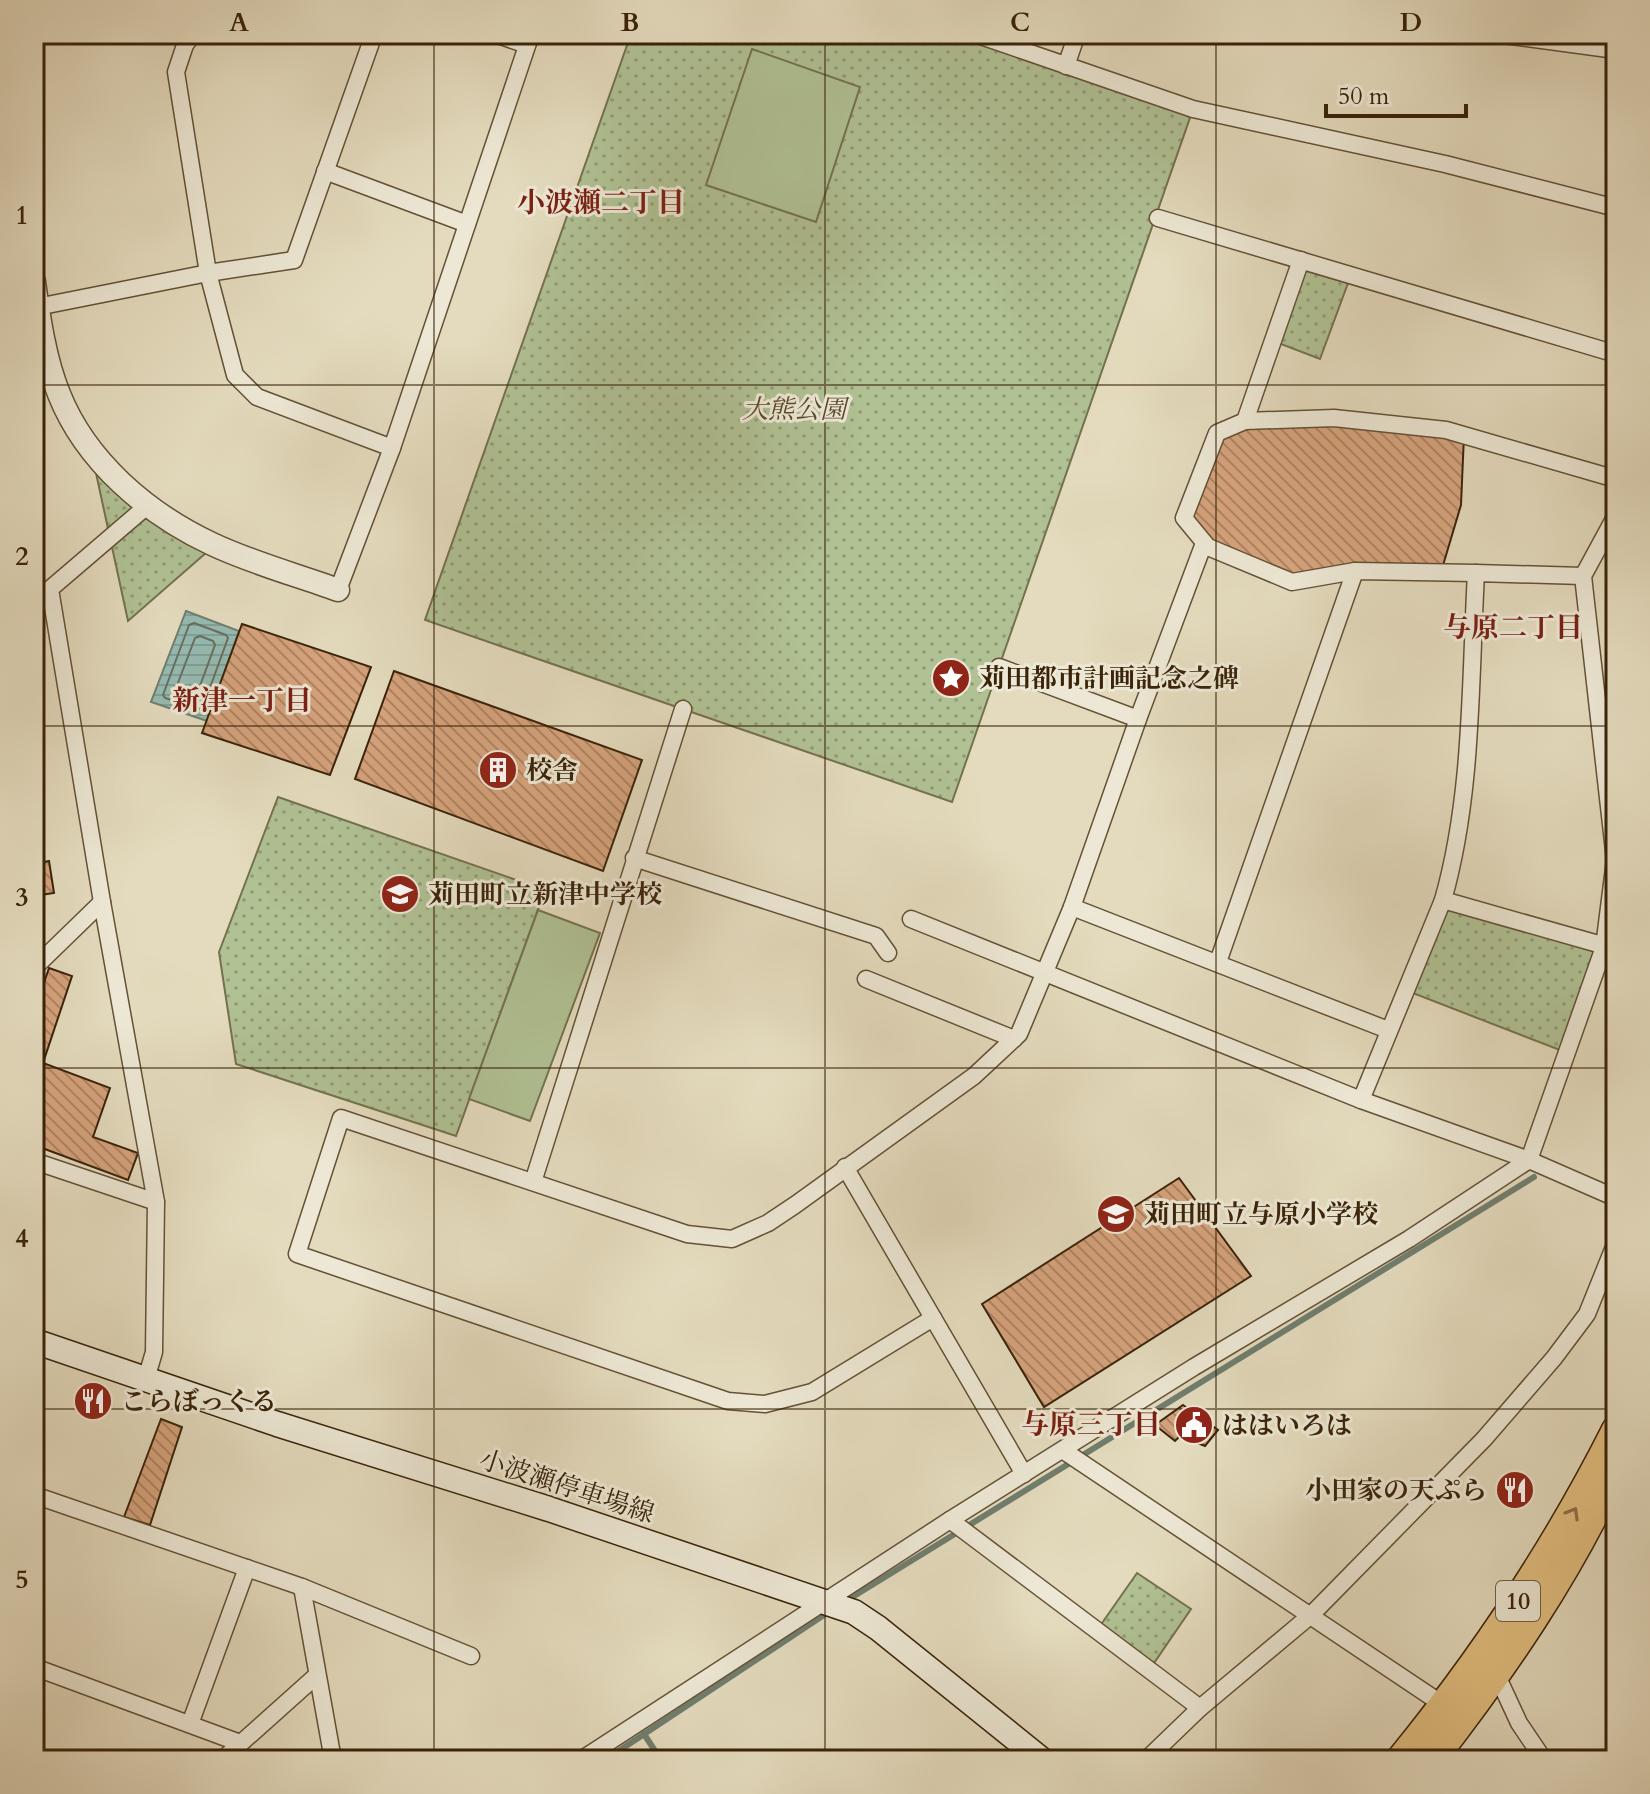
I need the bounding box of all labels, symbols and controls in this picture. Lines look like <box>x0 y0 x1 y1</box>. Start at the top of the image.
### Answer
text: A <box>229 5 249 40</box>
text: B <box>621 5 639 40</box>
text: C <box>1010 5 1030 40</box>
text: D <box>1400 5 1422 40</box>
scale bar <box>1326 68 1466 118</box>
text: 50 m <box>1338 80 1390 113</box>
district label: 小波瀬二丁目 <box>517 184 685 222</box>
text: 1 <box>15 198 29 233</box>
park label: 大熊公園 <box>742 392 850 427</box>
text: 2 <box>15 539 29 574</box>
district label: 与原二丁目 <box>1443 609 1583 647</box>
place icon: 苅田都市計画記念之碑 <box>930 657 972 699</box>
place label: 苅田都市計画記念之碑 <box>979 661 1239 696</box>
district label: 新津一丁目 <box>172 682 312 720</box>
building icon: 校舎 <box>477 749 519 791</box>
place label: 校舎 <box>526 753 578 788</box>
school or university icon: 苅田町立新津中学校 <box>379 873 421 915</box>
place label: 苅田町立新津中学校 <box>428 877 662 912</box>
text: 3 <box>15 880 29 915</box>
school or university icon: 苅田町立与原小学校 <box>1095 1193 1137 1235</box>
place label: 苅田町立与原小学校 <box>1144 1197 1378 1232</box>
text: 4 <box>15 1221 29 1256</box>
restaurant icon: こらぼっくる <box>72 1380 114 1422</box>
place label: こらぼっくる <box>121 1384 277 1419</box>
public building icon: ははいろは <box>1173 1404 1215 1446</box>
district label: 与原三丁目 <box>1021 1406 1161 1444</box>
place label: ははいろは <box>1222 1408 1352 1443</box>
street label: 小波瀬停車場線 <box>475 1442 659 1531</box>
restaurant icon: 小田家の天ぷら <box>1494 1469 1536 1511</box>
place label: 小田家の天ぷら <box>1305 1473 1487 1508</box>
one-way arrow <box>1563 1507 1579 1521</box>
text: 5 <box>15 1562 29 1597</box>
road number: 10 <box>1496 1581 1540 1621</box>

